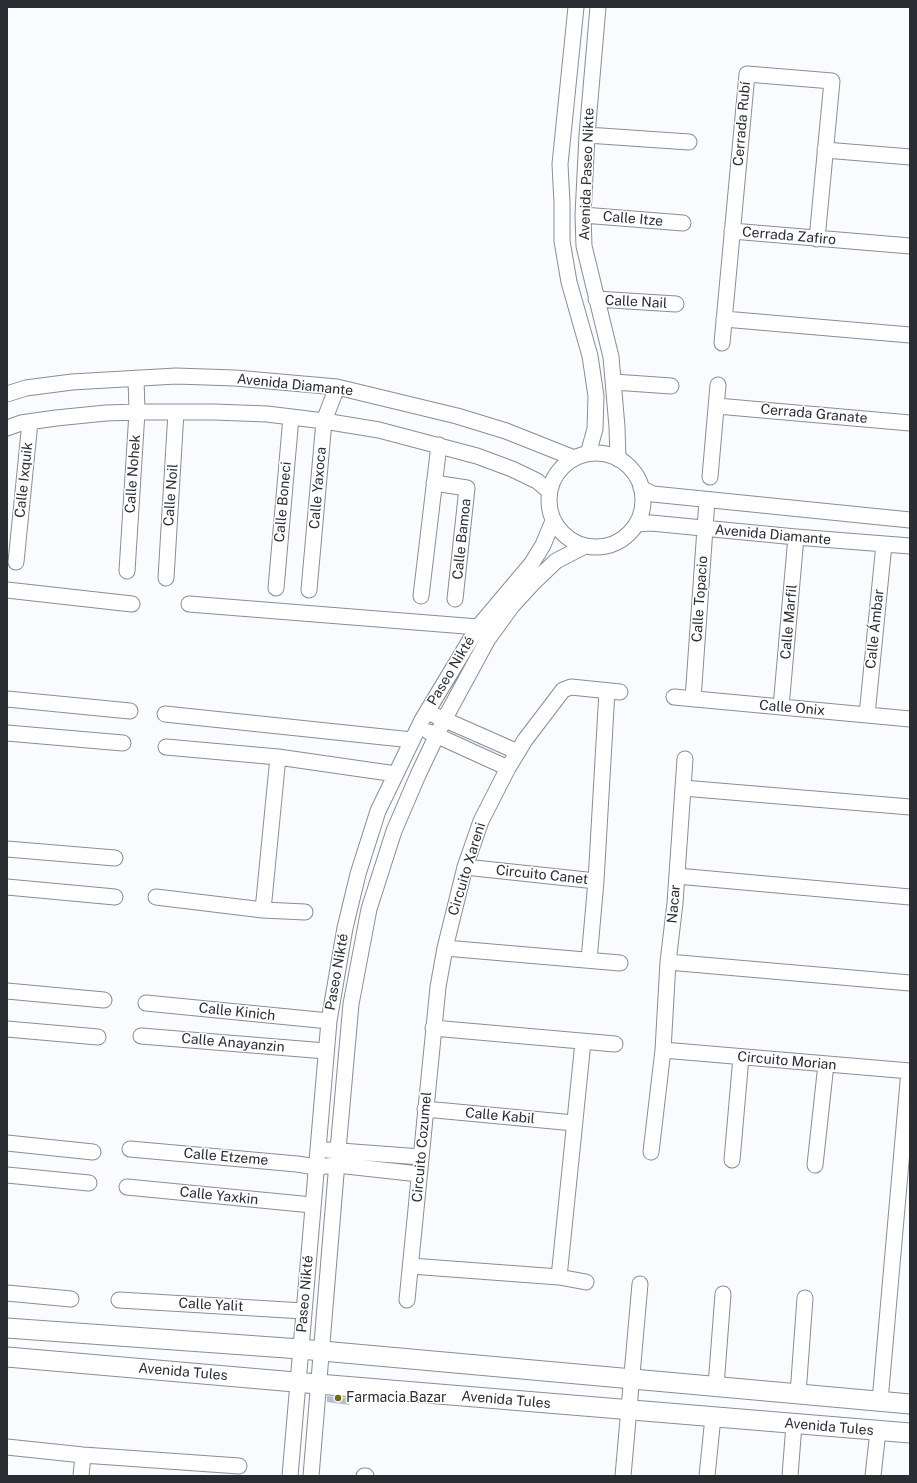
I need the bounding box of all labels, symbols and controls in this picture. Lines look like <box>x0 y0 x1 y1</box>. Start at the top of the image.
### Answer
street label: Cerrada Rubí <box>730 81 754 167</box>
street label: Avenida Paseo Nikte <box>576 107 598 241</box>
street label: Calle Itze <box>602 208 664 230</box>
street label: Cerrada Zafiro <box>741 224 837 248</box>
street label: Calle Nail <box>604 292 668 312</box>
street label: Avenida Diamante <box>236 371 354 399</box>
street label: Cerrada Granate <box>760 401 868 427</box>
street label: Calle Nohek <box>122 434 144 514</box>
street label: Calle Ixquik <box>12 441 36 519</box>
street label: Calle Yaxoca <box>306 446 330 530</box>
street label: Calle Boneci <box>271 461 295 543</box>
street label: Calle Noil <box>160 463 182 527</box>
street label: Calle Bamoa <box>449 498 475 580</box>
street label: Avenida Diamante <box>714 522 832 548</box>
street label: Calle Topacio <box>689 555 711 643</box>
street label: Calle Marfil <box>777 584 801 660</box>
street label: Calle Ámbar <box>862 588 888 670</box>
street label: Paseo Nikté <box>424 633 478 709</box>
street label: Calle Onix <box>758 697 826 719</box>
street label: Circuito Xareni <box>445 820 489 918</box>
street label: Circuito Canet <box>495 862 589 888</box>
street label: Nacar <box>664 884 684 924</box>
street label: Paseo Nikté <box>322 932 352 1012</box>
street label: Calle Kinich <box>198 1000 276 1024</box>
street label: Calle Anayanzin <box>181 1030 285 1056</box>
street label: Circuito Morian <box>737 1048 837 1074</box>
street label: Circuito Cozumel <box>409 1091 435 1203</box>
street label: Calle Kabil <box>464 1105 536 1127</box>
street label: Calle Etzeme <box>183 1145 269 1169</box>
street label: Calle Yaxkin <box>179 1184 259 1208</box>
street label: Paseo Nikté <box>293 1255 317 1333</box>
street label: Calle Yalit <box>178 1295 244 1315</box>
street label: Avenida Tules <box>138 1360 228 1384</box>
street label: Avenida Tules <box>461 1388 551 1412</box>
place label: Farmacia Bazar <box>346 1390 446 1406</box>
marker: Farmacia Bazar <box>333 1393 343 1403</box>
street label: Avenida Tules <box>784 1415 874 1439</box>

